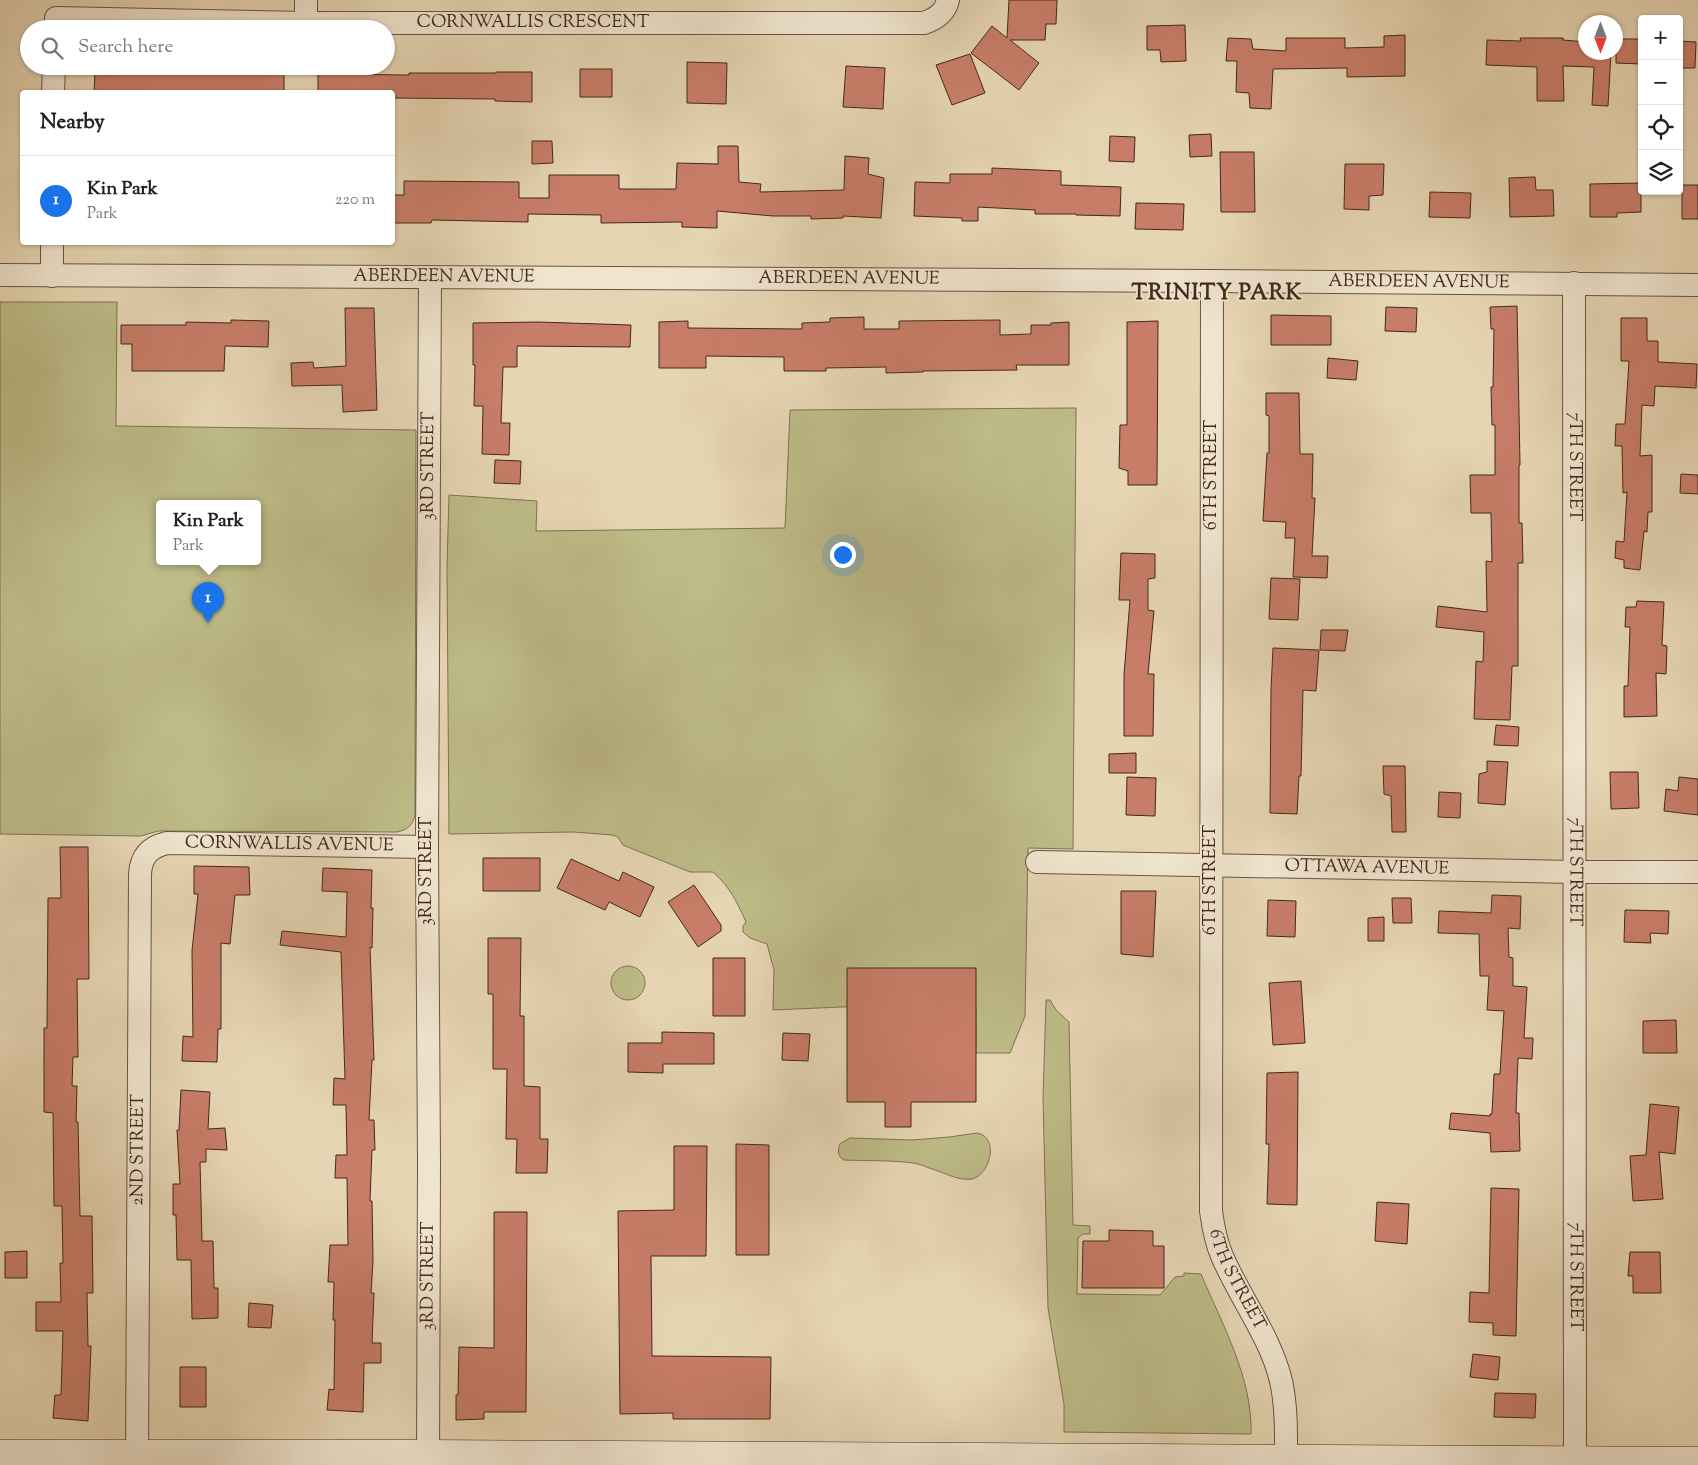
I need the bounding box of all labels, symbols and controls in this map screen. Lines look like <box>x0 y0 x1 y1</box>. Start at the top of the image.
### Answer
street label: CORNWALLIS CRESCENT <box>416 10 650 36</box>
north arrow <box>1578 15 1623 60</box>
map controls <box>1638 15 1683 195</box>
button: + <box>1638 15 1683 60</box>
search box <box>20 20 395 75</box>
icon: search <box>38 34 66 62</box>
text: Search here <box>78 34 173 61</box>
button: − <box>1638 60 1683 105</box>
button: locate <box>1638 105 1683 150</box>
text: Nearby <box>40 108 105 138</box>
button: layers <box>1638 150 1683 195</box>
text: Kin Park <box>87 176 158 203</box>
text: 1 <box>53 189 59 212</box>
text: 220 m <box>335 189 375 212</box>
text: Park <box>87 203 118 226</box>
street label: ABERDEEN AVENUE <box>353 264 535 291</box>
street label: ABERDEEN AVENUE <box>758 266 940 293</box>
street label: ABERDEEN AVENUE <box>1328 269 1510 296</box>
district label: TRINITY PARK <box>1131 278 1303 310</box>
street label: 3RD STREET <box>416 411 442 521</box>
street label: 7TH STREET <box>1561 413 1587 522</box>
street label: 6TH STREET <box>1199 419 1225 530</box>
popup <box>156 500 261 565</box>
text: Kin Park <box>173 508 244 535</box>
text: Park <box>173 535 204 558</box>
your location <box>830 542 856 568</box>
pin: 1 <box>192 582 224 623</box>
street label: 3RD STREET <box>414 816 440 926</box>
street label: 7TH STREET <box>1561 818 1588 927</box>
street label: 6TH STREET <box>1198 824 1224 935</box>
street label: CORNWALLIS AVENUE <box>185 830 394 859</box>
street label: OTTAWA AVENUE <box>1284 854 1450 883</box>
street label: 2ND STREET <box>125 1094 152 1206</box>
street label: 3RD STREET <box>415 1221 442 1331</box>
street label: 7TH STREET <box>1562 1223 1588 1332</box>
street label: 6TH STREET <box>1201 1227 1272 1336</box>

